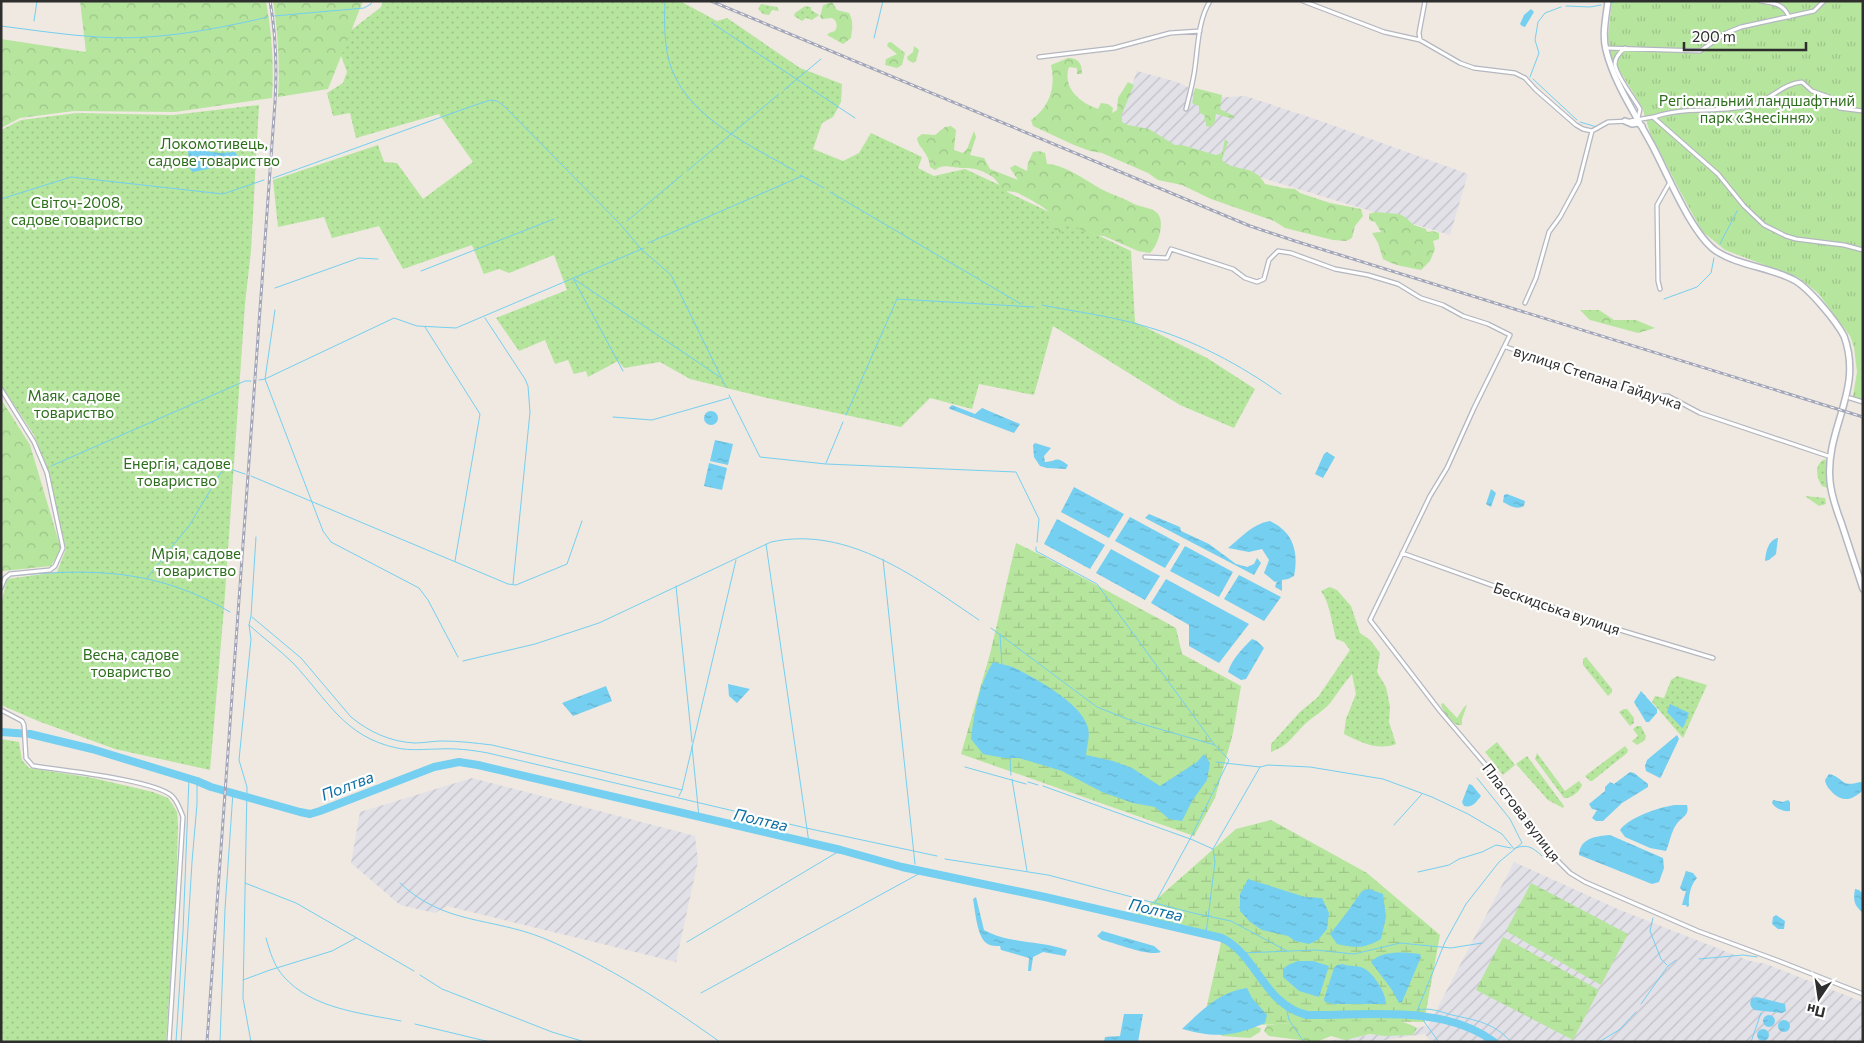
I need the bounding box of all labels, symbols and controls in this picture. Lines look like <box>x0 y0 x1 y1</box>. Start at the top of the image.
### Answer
scale bar <box>1684 20 1806 52</box>
text: 200 m <box>1692 27 1736 45</box>
park label: Регіональний ландшафтний парк «Знесіння» <box>1659 91 1855 126</box>
park label: Локомотивець, садове товариство <box>148 134 280 169</box>
park label: Світоч-2008, садове товариство <box>11 193 143 228</box>
street label: вулиця Степана Гайдучка <box>1511 341 1685 413</box>
park label: Маяк, садове товариство <box>27 386 121 421</box>
park label: Енергія, садове товариство <box>123 454 231 489</box>
park label: Мрія, садове товариство <box>151 544 241 579</box>
street label: Бескидська вулиця <box>1491 578 1623 638</box>
park label: Весна, садове товариство <box>83 645 179 680</box>
street label: Пластова вулиця <box>1479 759 1565 865</box>
water label: Полтва <box>318 766 376 804</box>
water label: Полтва <box>732 804 790 834</box>
water label: Полтва <box>1127 894 1185 924</box>
north arrow <box>1794 973 1844 1023</box>
text: Пн <box>1805 1001 1827 1022</box>

